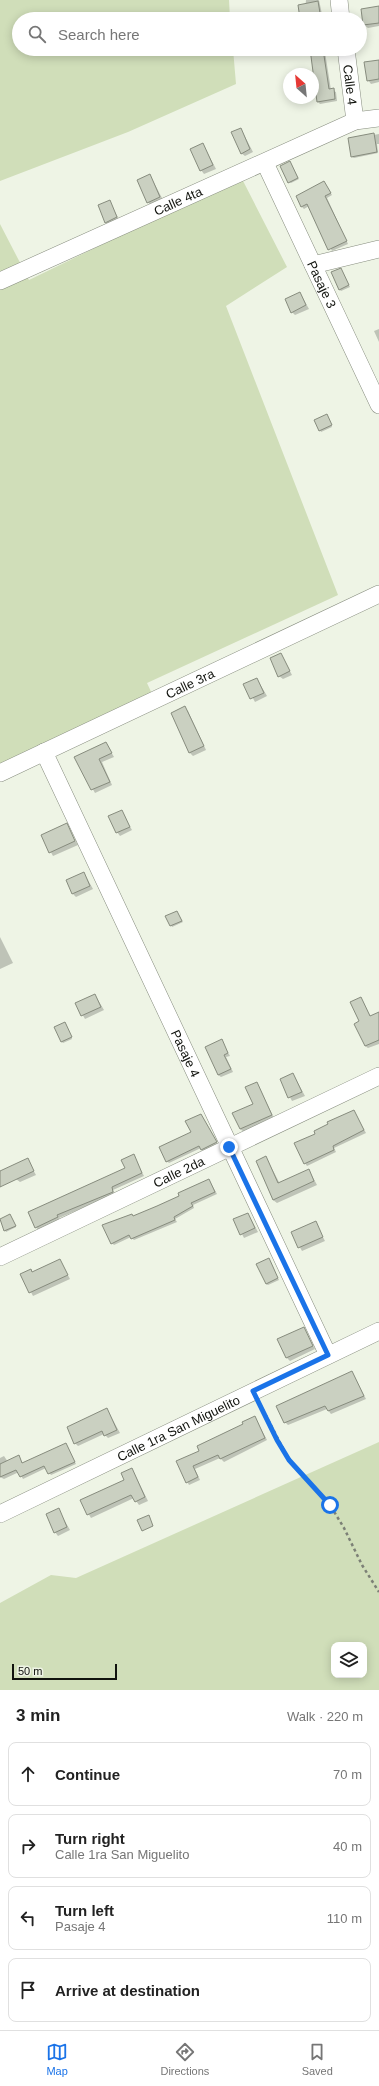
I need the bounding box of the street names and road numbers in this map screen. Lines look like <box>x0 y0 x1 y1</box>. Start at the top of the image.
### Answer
street label: Calle 4 <box>340 64 360 106</box>
street label: Calle 4ta <box>151 184 205 219</box>
street label: Pasaje 3 <box>304 258 339 311</box>
street label: Calle 3ra <box>163 666 218 702</box>
street label: Pasaje 4 <box>168 1027 203 1080</box>
street label: Calle 2da <box>151 1153 208 1191</box>
street label: Calle 1ra San Miguelito <box>115 1392 242 1464</box>

